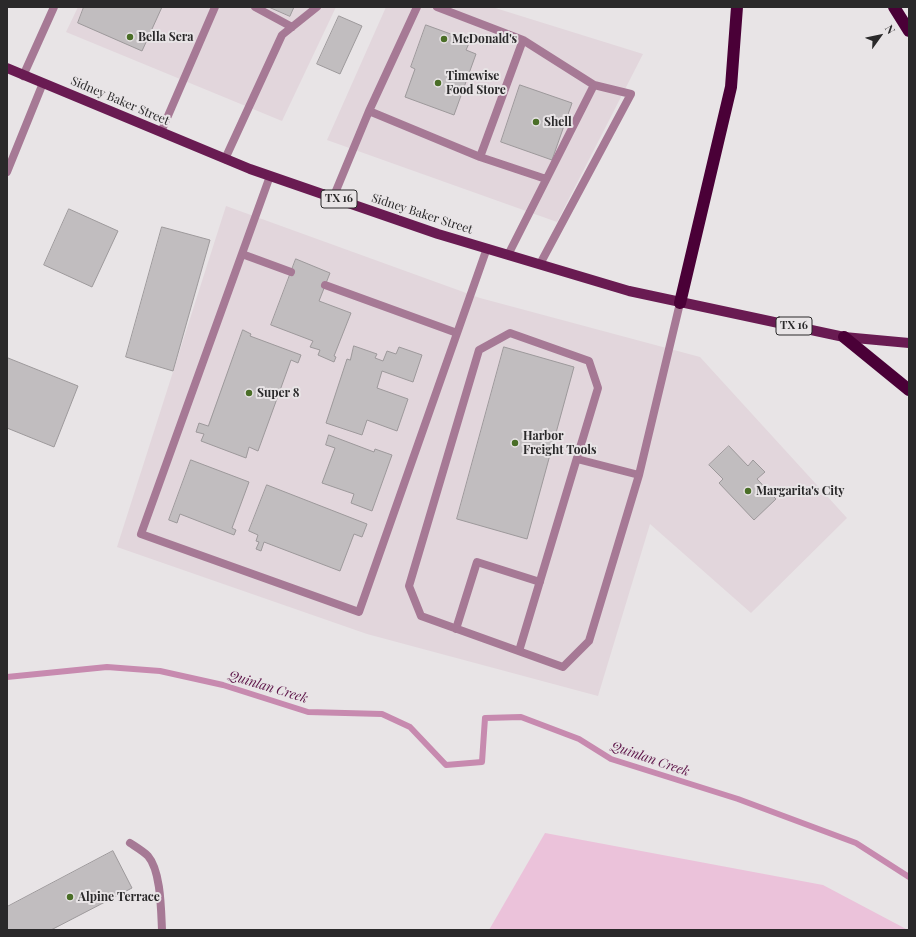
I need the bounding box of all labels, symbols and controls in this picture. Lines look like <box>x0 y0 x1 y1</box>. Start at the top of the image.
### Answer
north arrow <box>860 16 900 56</box>
text: N <box>882 22 899 37</box>
place label: Bella Sera <box>138 30 193 44</box>
marker: Bella Sera <box>125 32 135 42</box>
place label: McDonald's <box>452 32 517 46</box>
marker: McDonald's <box>439 34 449 44</box>
place label: Timewise Food Store <box>446 69 506 97</box>
street label: Sidney Baker Street <box>69 74 171 128</box>
marker: Timewise Food Store <box>433 78 443 88</box>
place label: Shell <box>544 115 572 129</box>
marker: Shell <box>531 117 541 127</box>
road number: TX 16 <box>321 190 357 208</box>
street label: Sidney Baker Street <box>370 191 474 237</box>
road number: TX 16 <box>776 317 812 335</box>
place label: Super 8 <box>257 386 300 400</box>
marker: Super 8 <box>244 388 254 398</box>
place label: Harbor Freight Tools <box>523 429 597 457</box>
marker: Harbor Freight Tools <box>510 438 520 448</box>
place label: Margarita's City <box>756 484 845 498</box>
marker: Margarita's City <box>743 486 753 496</box>
water label: Quinlan Creek <box>226 668 310 706</box>
water label: Quinlan Creek <box>609 738 691 780</box>
place label: Alpine Terrace <box>78 890 160 904</box>
marker: Alpine Terrace <box>65 892 75 902</box>

